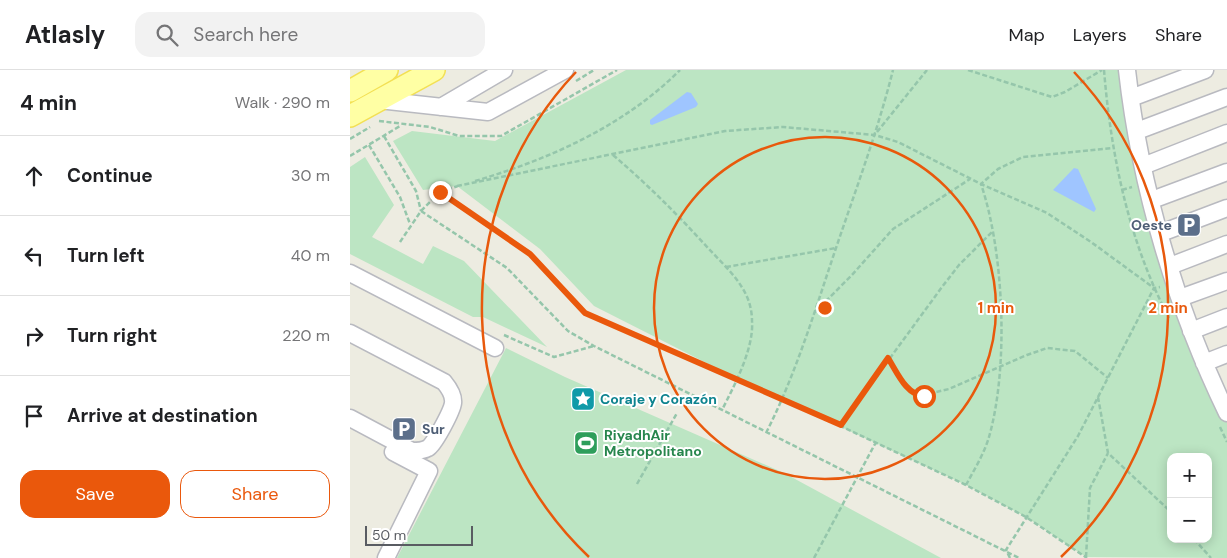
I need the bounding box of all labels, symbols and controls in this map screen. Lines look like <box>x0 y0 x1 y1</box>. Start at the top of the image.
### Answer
search box <box>135 12 485 57</box>
text: Atlasly <box>25 19 105 50</box>
icon: search <box>153 21 181 49</box>
text: Search here <box>193 22 298 47</box>
text: Map <box>1009 23 1045 47</box>
text: Layers <box>1073 23 1127 47</box>
text: Share <box>1155 23 1202 47</box>
text: 4 min <box>20 89 77 117</box>
text: Walk · 290 m <box>235 92 330 113</box>
icon: ahead <box>20 162 48 190</box>
text: Continue <box>67 163 153 188</box>
text: 30 m <box>291 165 330 186</box>
route end <box>429 181 452 204</box>
parking icon: Oeste <box>1176 212 1202 238</box>
place label: Oeste <box>1131 216 1172 234</box>
icon: left <box>20 242 48 270</box>
text: Turn left <box>67 243 145 268</box>
text: 40 m <box>291 245 330 266</box>
text: 1 min <box>978 298 1014 318</box>
text: 2 min <box>1148 298 1188 318</box>
centre of rings <box>816 299 834 317</box>
icon: right <box>20 322 48 350</box>
text: Turn right <box>67 323 157 348</box>
text: 220 m <box>282 325 330 346</box>
route start <box>913 385 936 408</box>
place icon: Coraje y Corazón <box>570 386 596 412</box>
place label: Coraje y Corazón <box>600 390 717 408</box>
icon: arrive <box>20 402 48 430</box>
text: Arrive at destination <box>67 403 258 428</box>
parking icon: Sur <box>391 416 417 442</box>
place label: Sur <box>422 420 445 438</box>
place label: RiyadhAir Metropolitano <box>604 426 702 460</box>
sports icon: RiyadhAir Metropolitano <box>573 430 599 456</box>
map controls <box>1167 453 1212 543</box>
button: + <box>1167 453 1212 498</box>
button: Save <box>20 470 170 518</box>
button: Share <box>180 470 330 518</box>
button: − <box>1167 498 1212 543</box>
scale bar <box>365 523 472 546</box>
text: 50 m <box>372 526 406 544</box>

